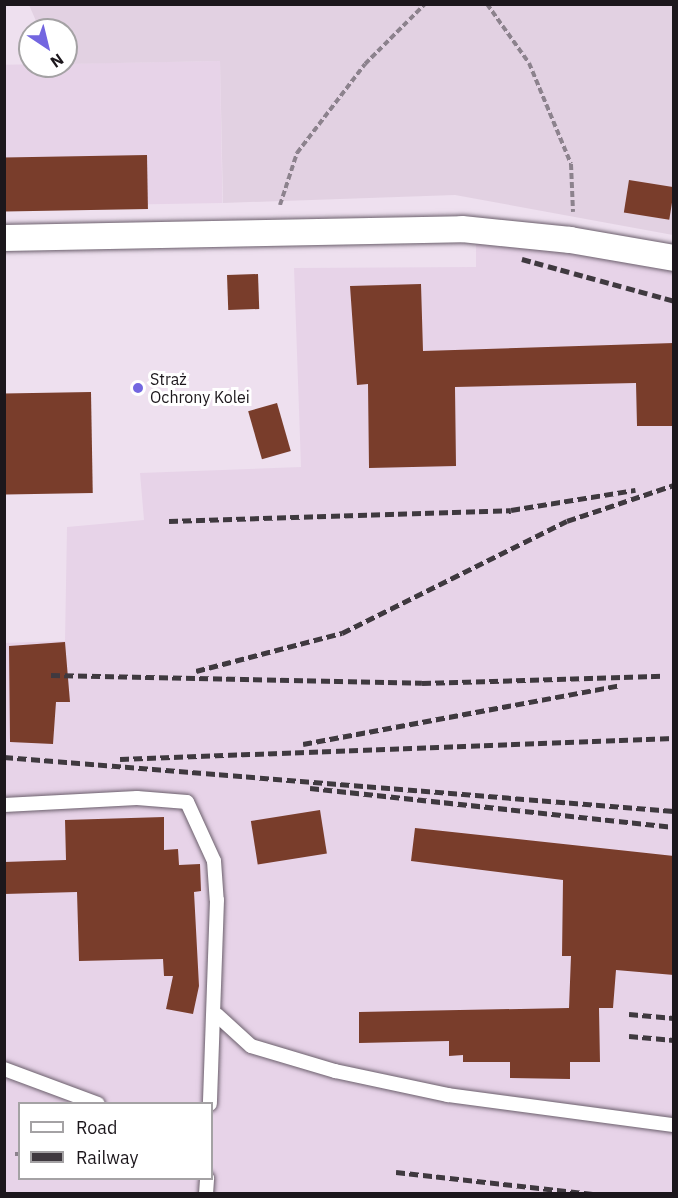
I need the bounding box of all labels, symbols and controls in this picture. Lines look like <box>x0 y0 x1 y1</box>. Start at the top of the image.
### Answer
north arrow <box>18 18 78 78</box>
text: N <box>47 50 68 73</box>
place label: Straż Ochrony Kolei <box>150 369 250 407</box>
marker: Straż Ochrony Kolei <box>131 381 145 395</box>
legend <box>18 1102 213 1180</box>
text: Road <box>76 1116 117 1139</box>
text: Railway <box>76 1146 138 1169</box>

